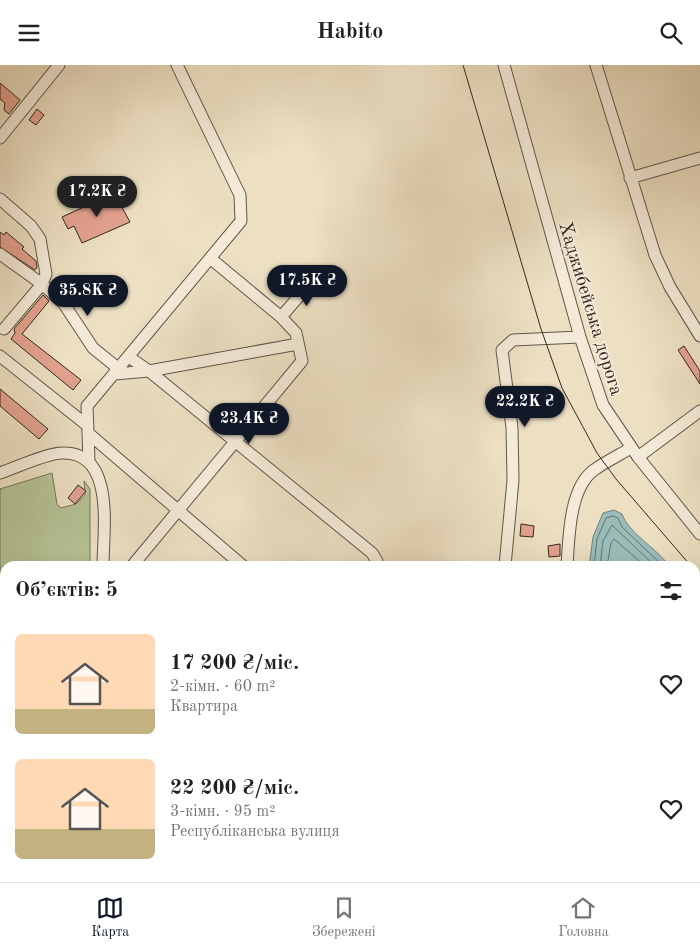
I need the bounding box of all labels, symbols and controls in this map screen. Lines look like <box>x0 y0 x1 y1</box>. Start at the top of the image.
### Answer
icon: menu <box>15 19 43 47</box>
icon: search <box>657 19 685 47</box>
text: Habito <box>317 21 383 43</box>
pin: 17.2K ₴ <box>51 175 143 218</box>
text: 17.2K ₴ <box>68 184 126 200</box>
street label: Хаджибейська дорога <box>554 220 625 398</box>
pin: 17.5K ₴ <box>261 265 353 307</box>
text: 17.5K ₴ <box>278 273 336 289</box>
pin: 35.8K ₴ <box>42 275 134 317</box>
text: 35.8K ₴ <box>59 283 117 299</box>
pin: 22.2K ₴ <box>479 385 571 428</box>
text: 22.2K ₴ <box>496 394 554 410</box>
pin: 23.4K ₴ <box>203 403 295 445</box>
text: 23.4K ₴ <box>220 411 278 427</box>
icon: filters <box>657 577 685 605</box>
text: Об’єктів: 5 <box>15 580 118 601</box>
text: 17 200 ₴/міс. <box>170 653 299 674</box>
icon: home <box>55 654 115 714</box>
icon: heart <box>657 670 685 698</box>
text: 2-кімн. · 60 m² <box>170 679 275 695</box>
text: Квартира <box>170 699 238 715</box>
text: 22 200 ₴/міс. <box>170 778 299 799</box>
icon: home <box>55 779 115 839</box>
icon: heart <box>657 795 685 823</box>
text: 3-кімн. · 95 m² <box>170 804 275 820</box>
text: Республіканська вулиця <box>170 824 340 840</box>
tab: Карта <box>91 894 129 941</box>
tab: Збережені <box>312 894 376 941</box>
tab: Головна <box>558 894 609 941</box>

